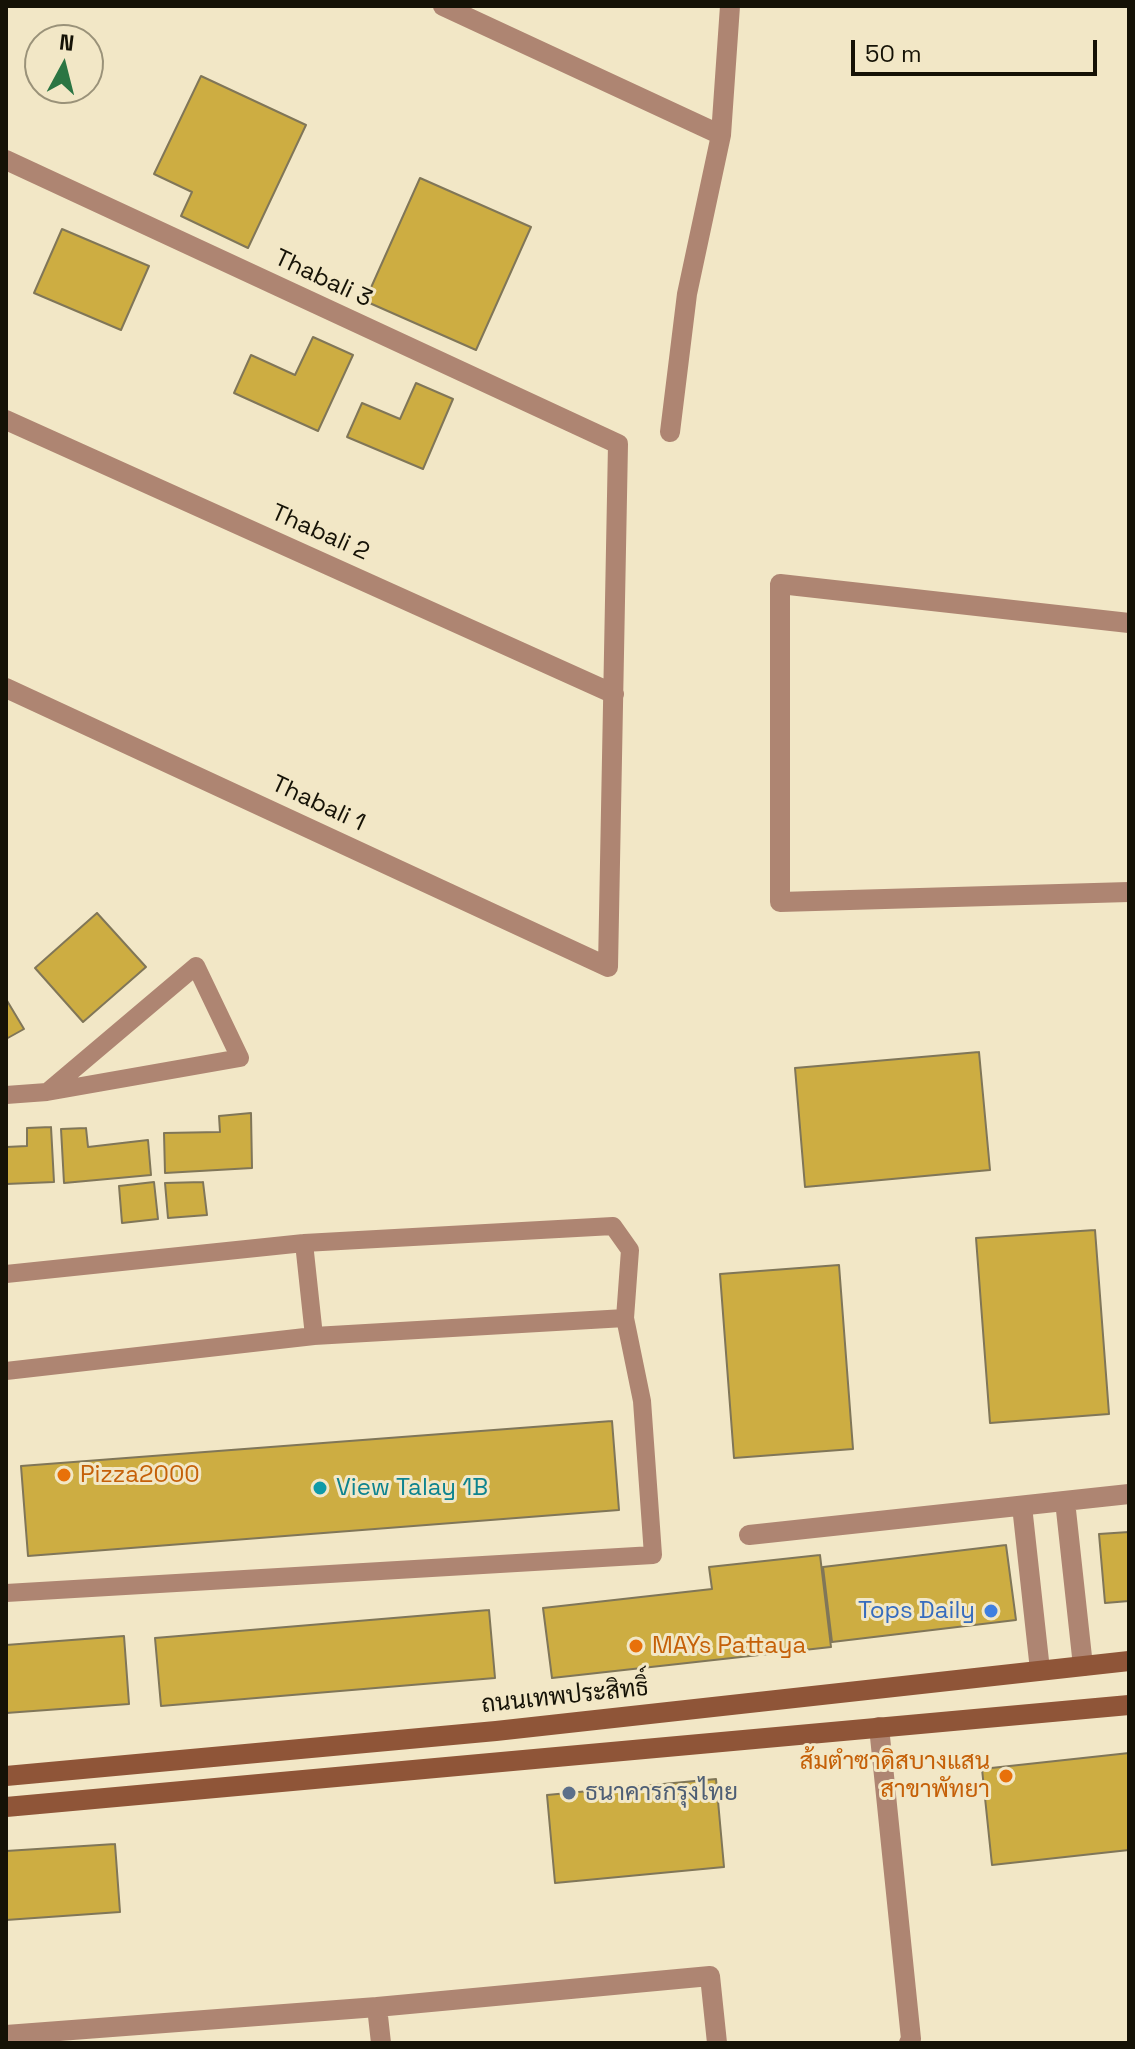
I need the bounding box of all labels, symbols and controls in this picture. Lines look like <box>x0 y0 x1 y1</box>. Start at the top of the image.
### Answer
north arrow <box>24 24 104 104</box>
scale bar <box>855 24 1101 74</box>
text: N <box>58 27 76 57</box>
text: 50 m <box>865 38 922 69</box>
street label: Thabali 3 <box>270 244 376 314</box>
street label: Thabali 2 <box>267 499 373 567</box>
street label: Thabali 1 <box>267 770 369 838</box>
place label: Pizza2000 <box>80 1461 200 1489</box>
marker: Pizza2000 <box>55 1466 73 1484</box>
place label: View Talay 1B <box>336 1474 488 1502</box>
marker: View Talay 1B <box>311 1479 329 1497</box>
place label: Tops Daily <box>858 1597 975 1625</box>
marker: Tops Daily <box>982 1602 1000 1620</box>
place label: MAYs Pattaya <box>652 1632 806 1660</box>
marker: MAYs Pattaya <box>627 1637 645 1655</box>
street label: ถนนเทพประสิทธิ์ <box>480 1674 650 1720</box>
place label: ส้มตำซาดิสบางแสน สาขาพัทยา <box>799 1748 990 1804</box>
marker: ส้มตำซาดิสบางแสน สาขาพัทยา <box>997 1767 1015 1785</box>
place label: ธนาคารกรุงไทย <box>585 1779 738 1807</box>
marker: ธนาคารกรุงไทย <box>560 1784 578 1802</box>

